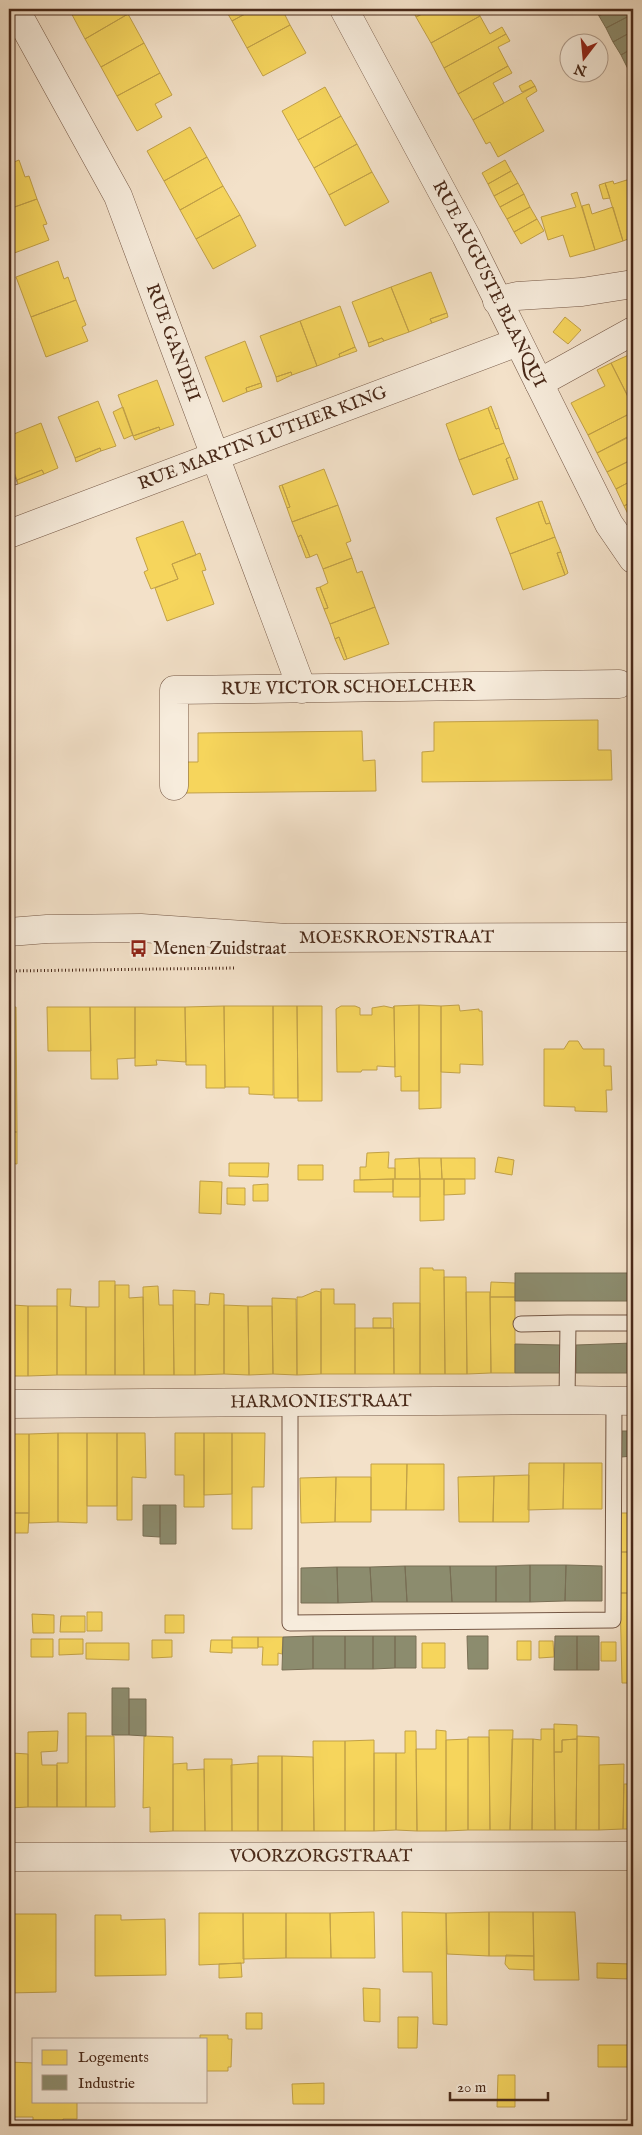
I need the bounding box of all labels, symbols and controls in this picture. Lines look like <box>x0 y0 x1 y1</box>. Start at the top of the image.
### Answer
north arrow <box>560 32 610 82</box>
text: N <box>572 59 590 80</box>
street label: RUE AUGUSTE BLANQUI <box>427 177 551 392</box>
street label: RUE GANDHI <box>140 280 205 405</box>
street label: RUE MARTIN LUTHER KING <box>135 381 391 496</box>
street label: RUE VICTOR SCHOELCHER <box>221 674 477 701</box>
street label: MOESKROENSTRAAT <box>299 926 494 949</box>
place label: Menen Zuidstraat <box>153 938 287 961</box>
bus stop icon: Menen Zuidstraat <box>129 939 149 959</box>
street label: HARMONIESTRAAT <box>230 1390 412 1414</box>
street label: VOORZORGSTRAAT <box>229 1845 412 1868</box>
legend <box>32 2038 208 2102</box>
text: Logements <box>78 2048 149 2067</box>
scale bar <box>450 2070 547 2102</box>
text: Industrie <box>78 2074 135 2093</box>
text: 20 m <box>457 2078 487 2097</box>

